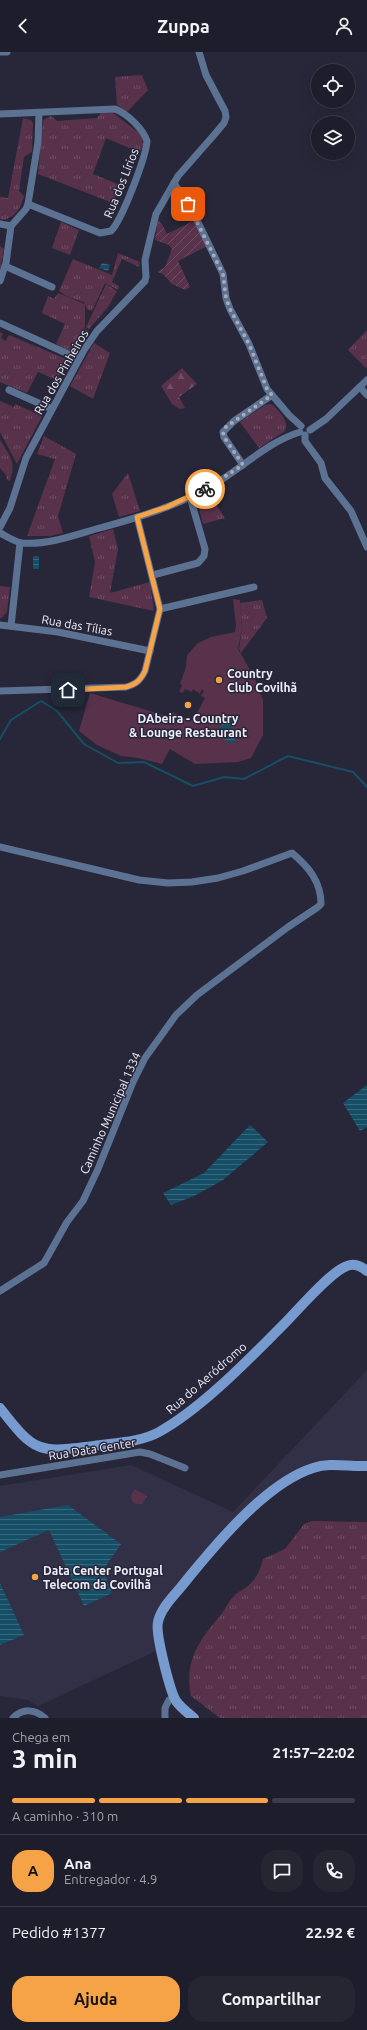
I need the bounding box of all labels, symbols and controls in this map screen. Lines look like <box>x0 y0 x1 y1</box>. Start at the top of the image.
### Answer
icon: back <box>12 15 34 37</box>
icon: person <box>333 15 355 37</box>
text: Zuppa <box>157 16 210 36</box>
map controls <box>311 64 355 160</box>
button: locate <box>311 64 355 108</box>
button: layers <box>311 116 355 160</box>
street label: Rua dos Lírios <box>101 146 141 220</box>
pin <box>171 187 205 221</box>
icon: bag <box>177 193 199 215</box>
street label: Rua dos Pinheiros <box>32 327 90 417</box>
courier <box>185 469 225 509</box>
icon: bike <box>194 478 216 500</box>
street label: Rua das Tílias <box>41 612 113 638</box>
place label: Country Club Covilhã <box>227 667 297 694</box>
pin <box>51 673 85 707</box>
marker: Country Club Covilhã <box>214 675 224 685</box>
icon: home <box>57 679 79 701</box>
marker: DAbeira - Country & Lounge Restaurant <box>183 700 193 710</box>
place label: DAbeira - Country & Lounge Restaurant <box>129 712 247 739</box>
street label: Caminho Municipal 1334 <box>77 1050 143 1176</box>
street label: Rua do Aeródromo <box>163 1340 249 1416</box>
street label: Rua Data Center <box>47 1436 137 1462</box>
place label: Data Center Portugal Telecom da Covilhã <box>43 1564 163 1591</box>
marker: Data Center Portugal Telecom da Covilhã <box>30 1572 40 1582</box>
text: Chega em <box>12 1730 70 1744</box>
text: 3 min <box>12 1744 78 1773</box>
text: 21:57–22:02 <box>272 1744 355 1761</box>
text: A caminho · 310 m <box>12 1809 118 1823</box>
button: chat <box>261 1850 303 1892</box>
button: phone <box>313 1850 355 1892</box>
text: Ana <box>64 1855 91 1872</box>
text: A <box>28 1862 38 1879</box>
text: Entregador · 4.9 <box>64 1872 157 1886</box>
text: Pedido #1377 <box>12 1924 106 1941</box>
text: 22.92 € <box>305 1924 355 1941</box>
button: Ajuda <box>12 1976 180 2022</box>
button: Compartilhar <box>188 1976 355 2022</box>

